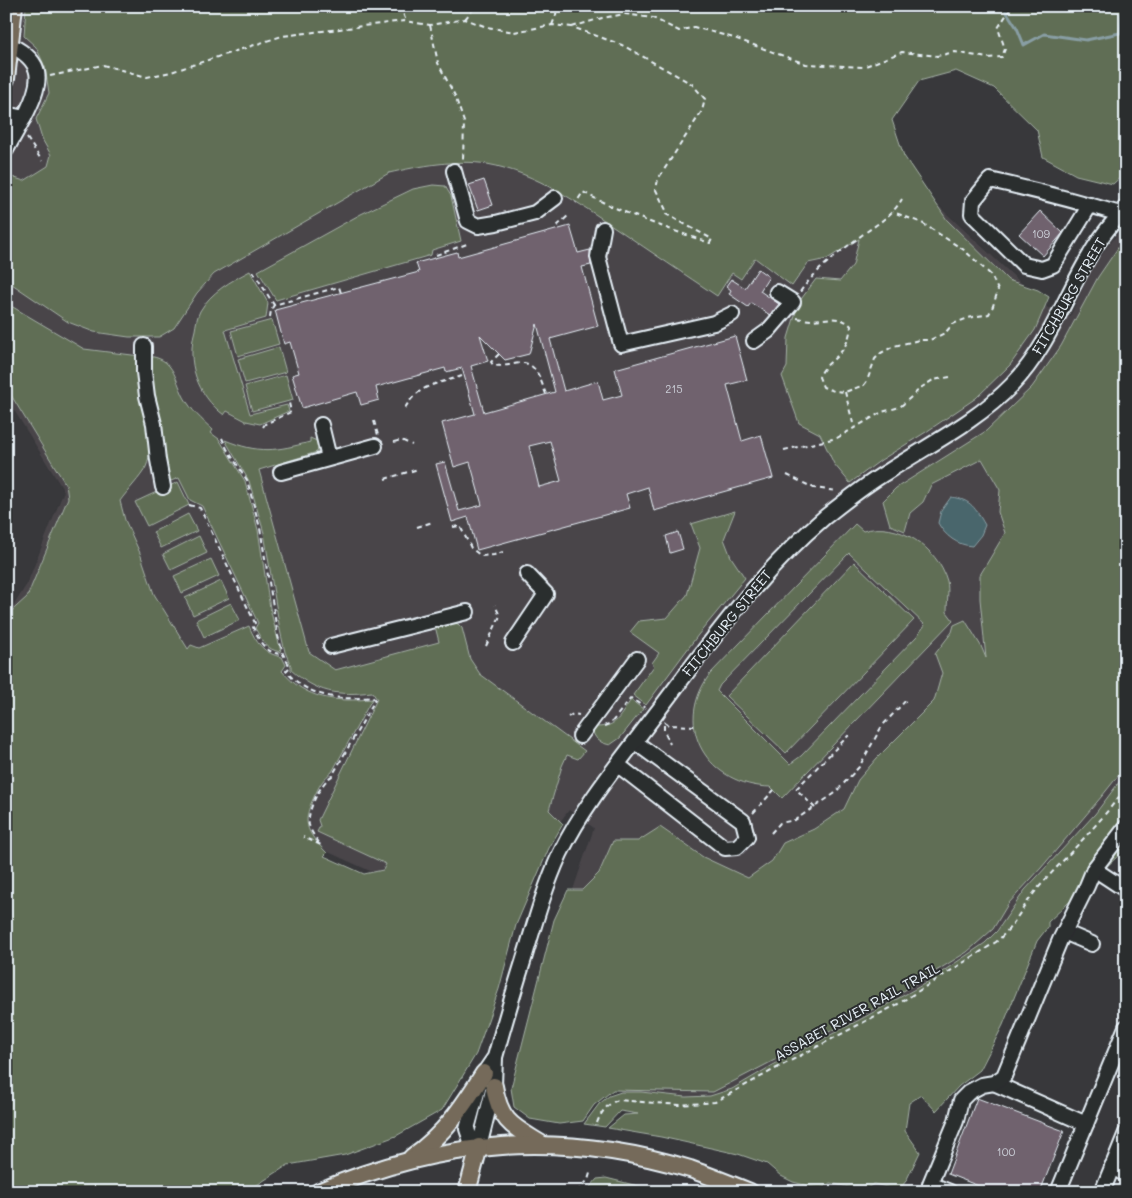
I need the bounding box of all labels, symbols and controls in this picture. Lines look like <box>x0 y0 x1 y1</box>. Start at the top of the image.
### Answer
house number: 109 <box>1032 226 1051 241</box>
street label: FITCHBURG STREET <box>1027 234 1110 358</box>
house number: 215 <box>665 381 683 396</box>
street label: FITCHBURG STREET <box>678 565 776 680</box>
street label: ASSABET RIVER RAIL TRAIL <box>771 958 943 1065</box>
house number: 100 <box>997 1144 1015 1159</box>

